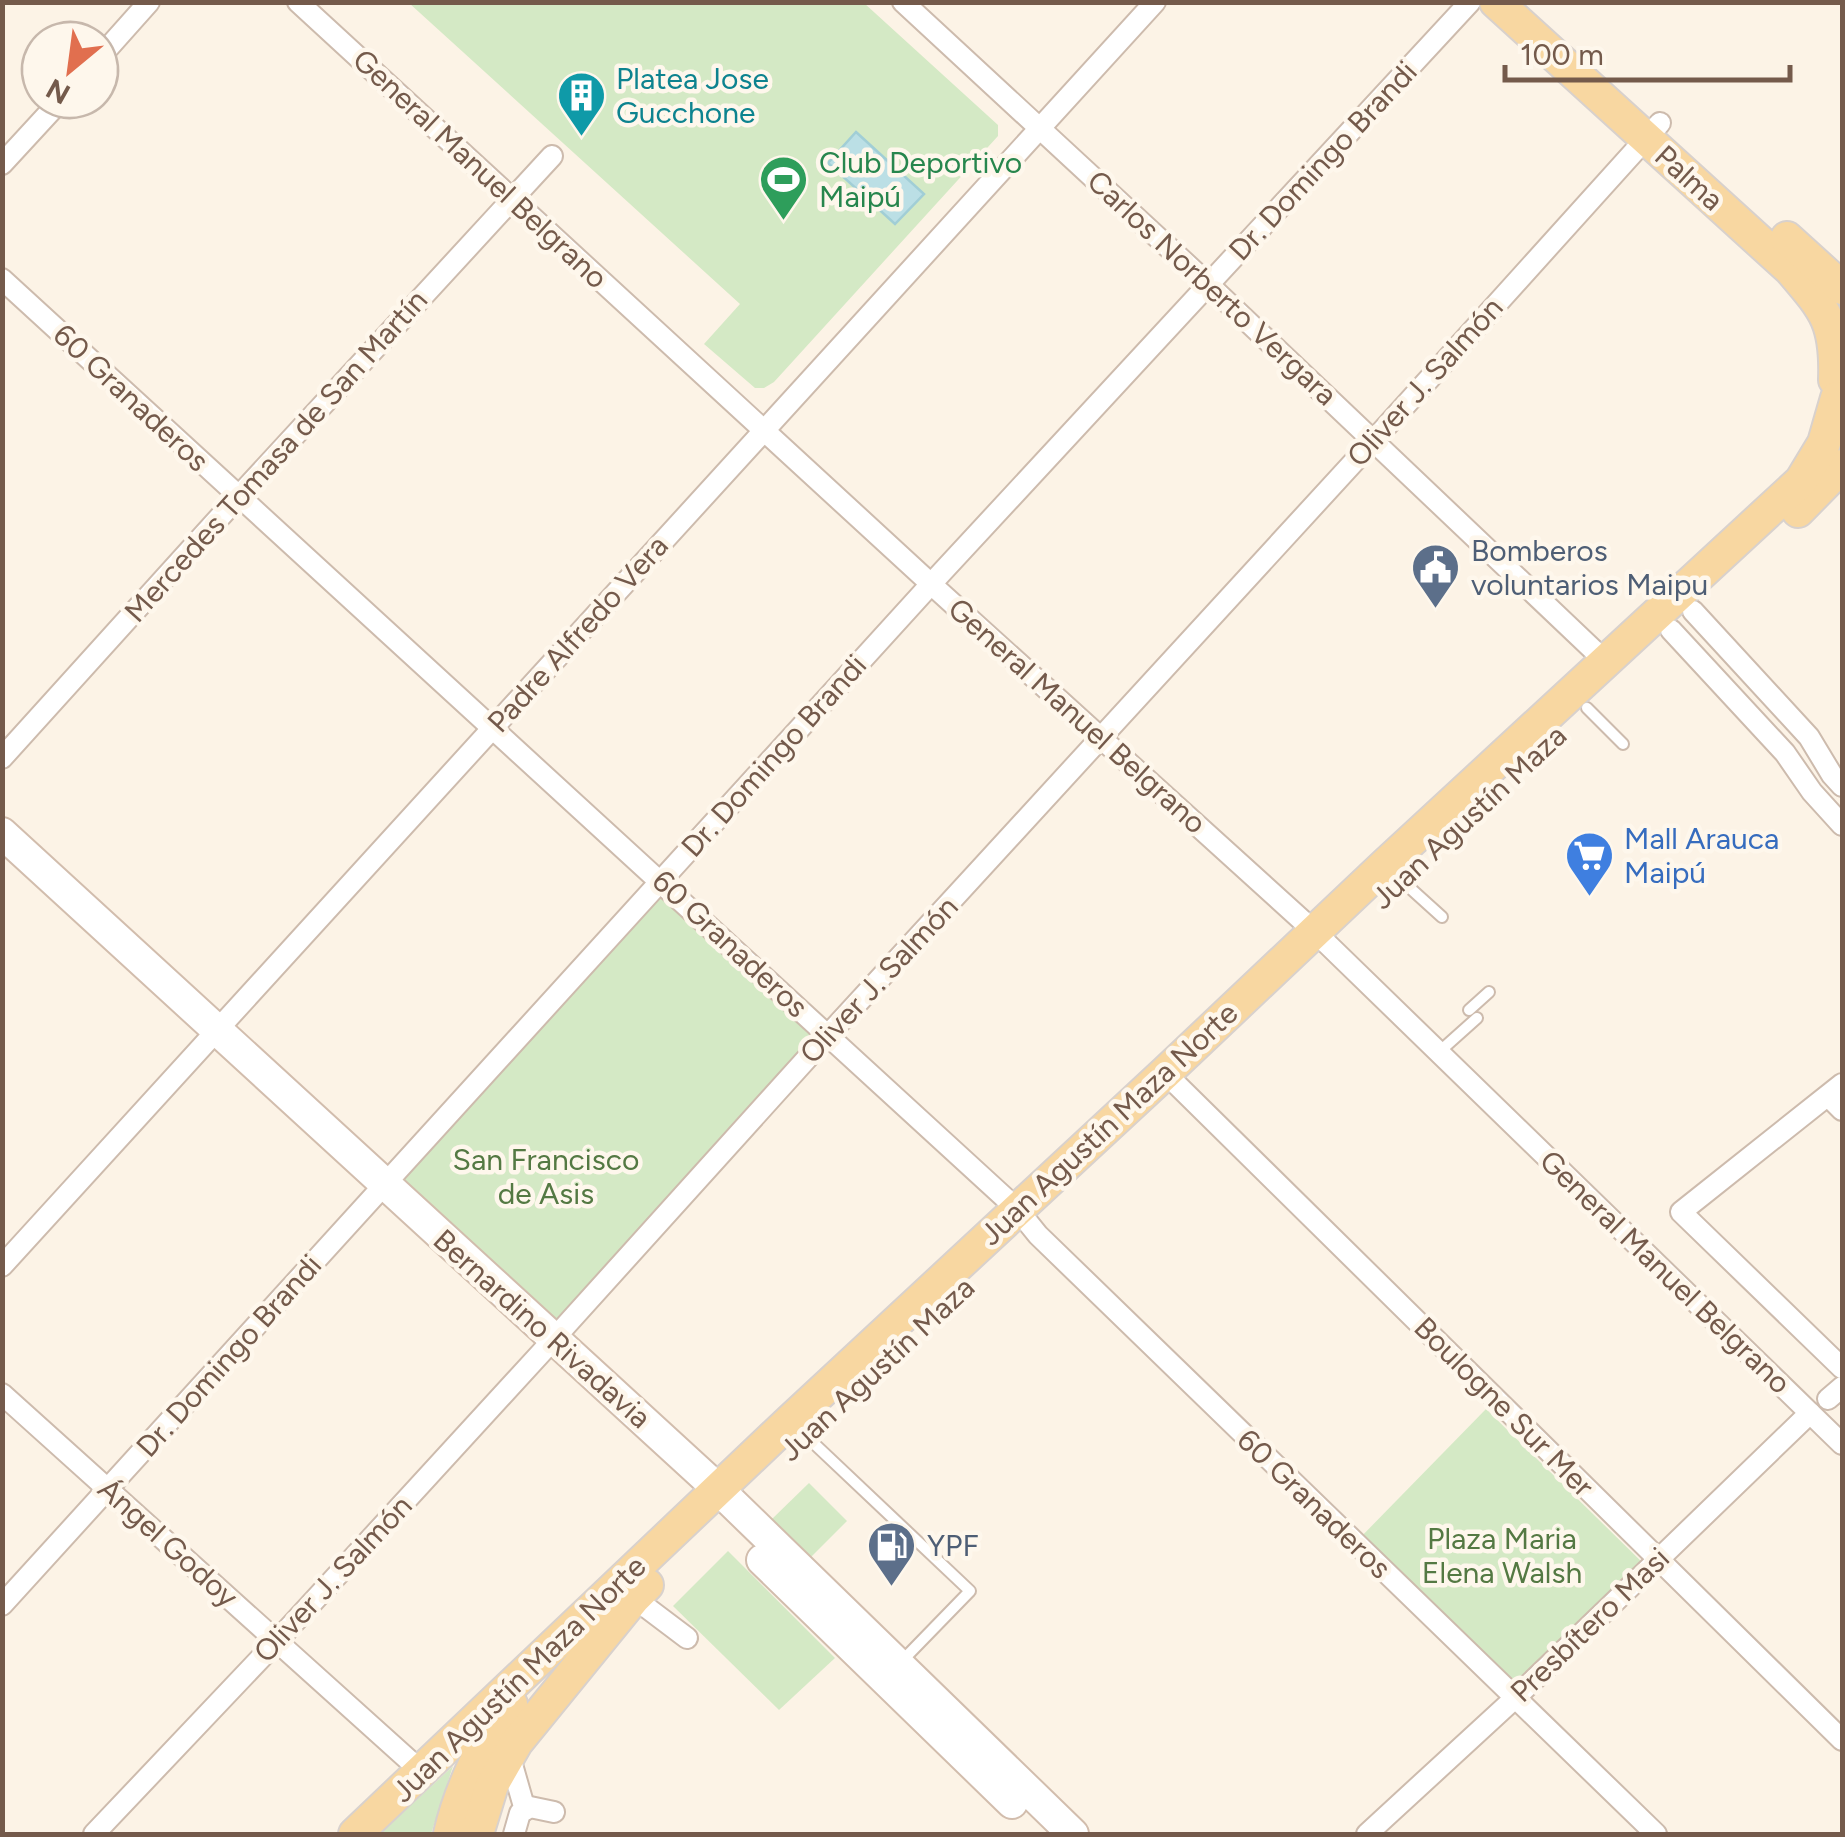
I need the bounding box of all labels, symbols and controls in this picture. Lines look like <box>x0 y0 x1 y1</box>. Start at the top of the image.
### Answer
north arrow <box>20 20 120 120</box>
scale bar <box>1505 20 1790 82</box>
text: 100 m <box>1520 36 1604 73</box>
street label: General Manuel Belgrano <box>345 41 615 296</box>
street label: Dr. Domingo Brandi <box>1221 53 1425 268</box>
place label: Platea Jose Gucchone <box>616 60 769 131</box>
building icon: Platea Jose Gucchone <box>555 70 607 138</box>
text: N <box>40 72 76 112</box>
street label: Palma <box>1647 137 1731 218</box>
place label: Club Deportivo Maipú <box>819 144 1022 215</box>
sports icon: Club Deportivo Maipú <box>758 154 810 222</box>
street label: Carlos Norberto Vergara <box>1080 162 1345 413</box>
street label: Mercedes Tomasa de San Martín <box>116 282 435 630</box>
street label: Oliver J. Salmón <box>1339 289 1510 474</box>
street label: 60 Granaderos <box>46 316 217 479</box>
street label: Padre Alfredo Vera <box>480 528 676 740</box>
place label: Bomberos voluntarios Maipu <box>1471 532 1708 603</box>
public building icon: Bomberos voluntarios Maipu <box>1410 542 1462 610</box>
street label: General Manuel Belgrano <box>941 590 1214 841</box>
street label: Dr. Domingo Brandi <box>673 647 874 864</box>
street label: Juan Agustín Maza <box>1363 717 1574 917</box>
place label: Mall Arauca Maipú <box>1624 820 1779 891</box>
supermarket icon: Mall Arauca Maipú <box>1563 830 1615 898</box>
street label: 60 Granaderos <box>645 862 816 1025</box>
street label: Oliver J. Salmón <box>792 888 966 1071</box>
street label: Juan Agustín Maza Norte <box>972 994 1245 1253</box>
park label: San Francisco de Asis <box>453 1141 639 1212</box>
street label: General Manuel Belgrano <box>1532 1142 1799 1401</box>
street label: Bernardino Rivadavia <box>426 1221 659 1436</box>
street label: Dr. Domingo Brandi <box>128 1247 329 1464</box>
street label: Juan Agustín Maza <box>771 1269 982 1469</box>
street label: Boulogne Sur Mer <box>1407 1309 1602 1504</box>
street label: 60 Granaderos <box>1230 1421 1399 1586</box>
street label: Ángel Godoy <box>91 1470 246 1615</box>
street label: Oliver J. Salmón <box>246 1487 420 1670</box>
fuel station icon: YPF <box>866 1520 918 1588</box>
park label: Plaza Maria Elena Walsh <box>1422 1520 1582 1591</box>
place label: YPF <box>927 1527 979 1564</box>
street label: Presbítero Masi <box>1503 1540 1677 1710</box>
street label: Juan Agustín Maza Norte <box>384 1548 653 1810</box>

